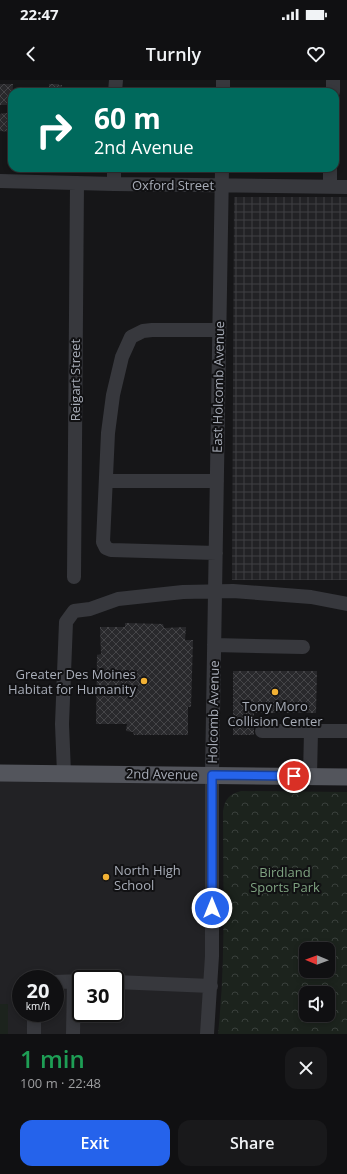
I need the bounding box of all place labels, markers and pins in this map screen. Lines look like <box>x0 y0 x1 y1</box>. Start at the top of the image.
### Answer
place label: Greater Des Moines Habitat for Humanity <box>8 665 136 698</box>
marker: Greater Des Moines Habitat for Humanity <box>139 676 149 686</box>
marker: Tony Moro Collision Center <box>270 687 280 697</box>
place label: Tony Moro Collision Center <box>227 697 323 730</box>
pin <box>277 759 311 793</box>
place label: North High School <box>114 861 181 894</box>
marker: North High School <box>101 872 111 882</box>

